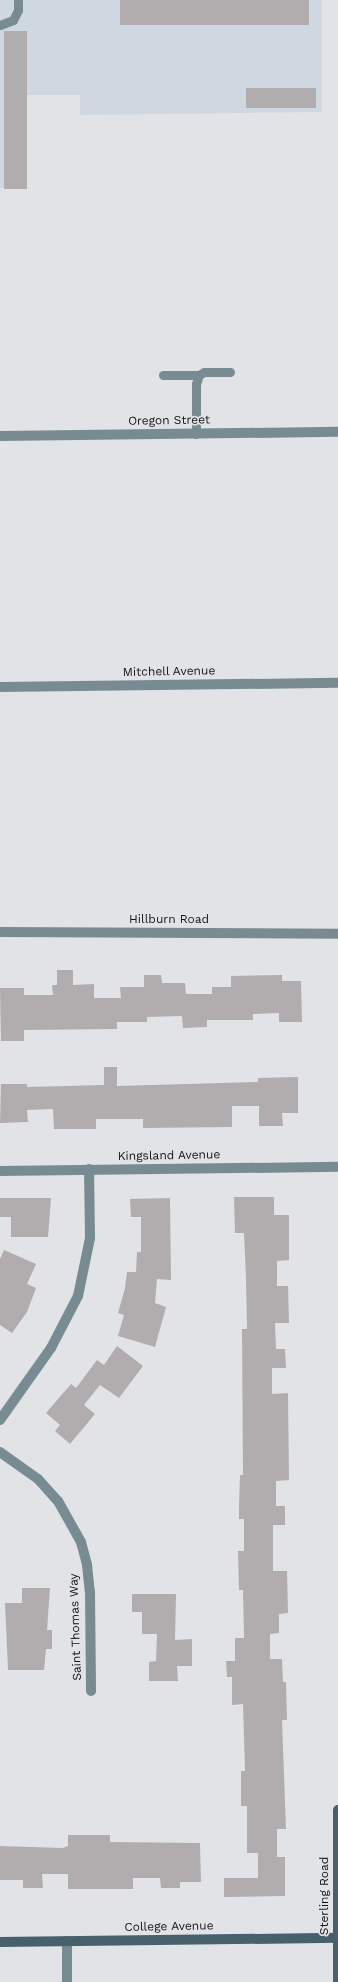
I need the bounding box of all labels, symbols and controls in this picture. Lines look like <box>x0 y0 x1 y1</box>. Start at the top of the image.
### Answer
street label: Oregon Street <box>128 413 210 429</box>
street label: Mitchell Avenue <box>122 664 216 680</box>
street label: Hillburn Road <box>129 913 209 927</box>
street label: Kingsland Avenue <box>117 1148 221 1164</box>
street label: Saint Thomas Way <box>67 1573 85 1681</box>
street label: Sterling Road <box>318 1857 332 1935</box>
street label: College Avenue <box>124 1919 214 1935</box>

